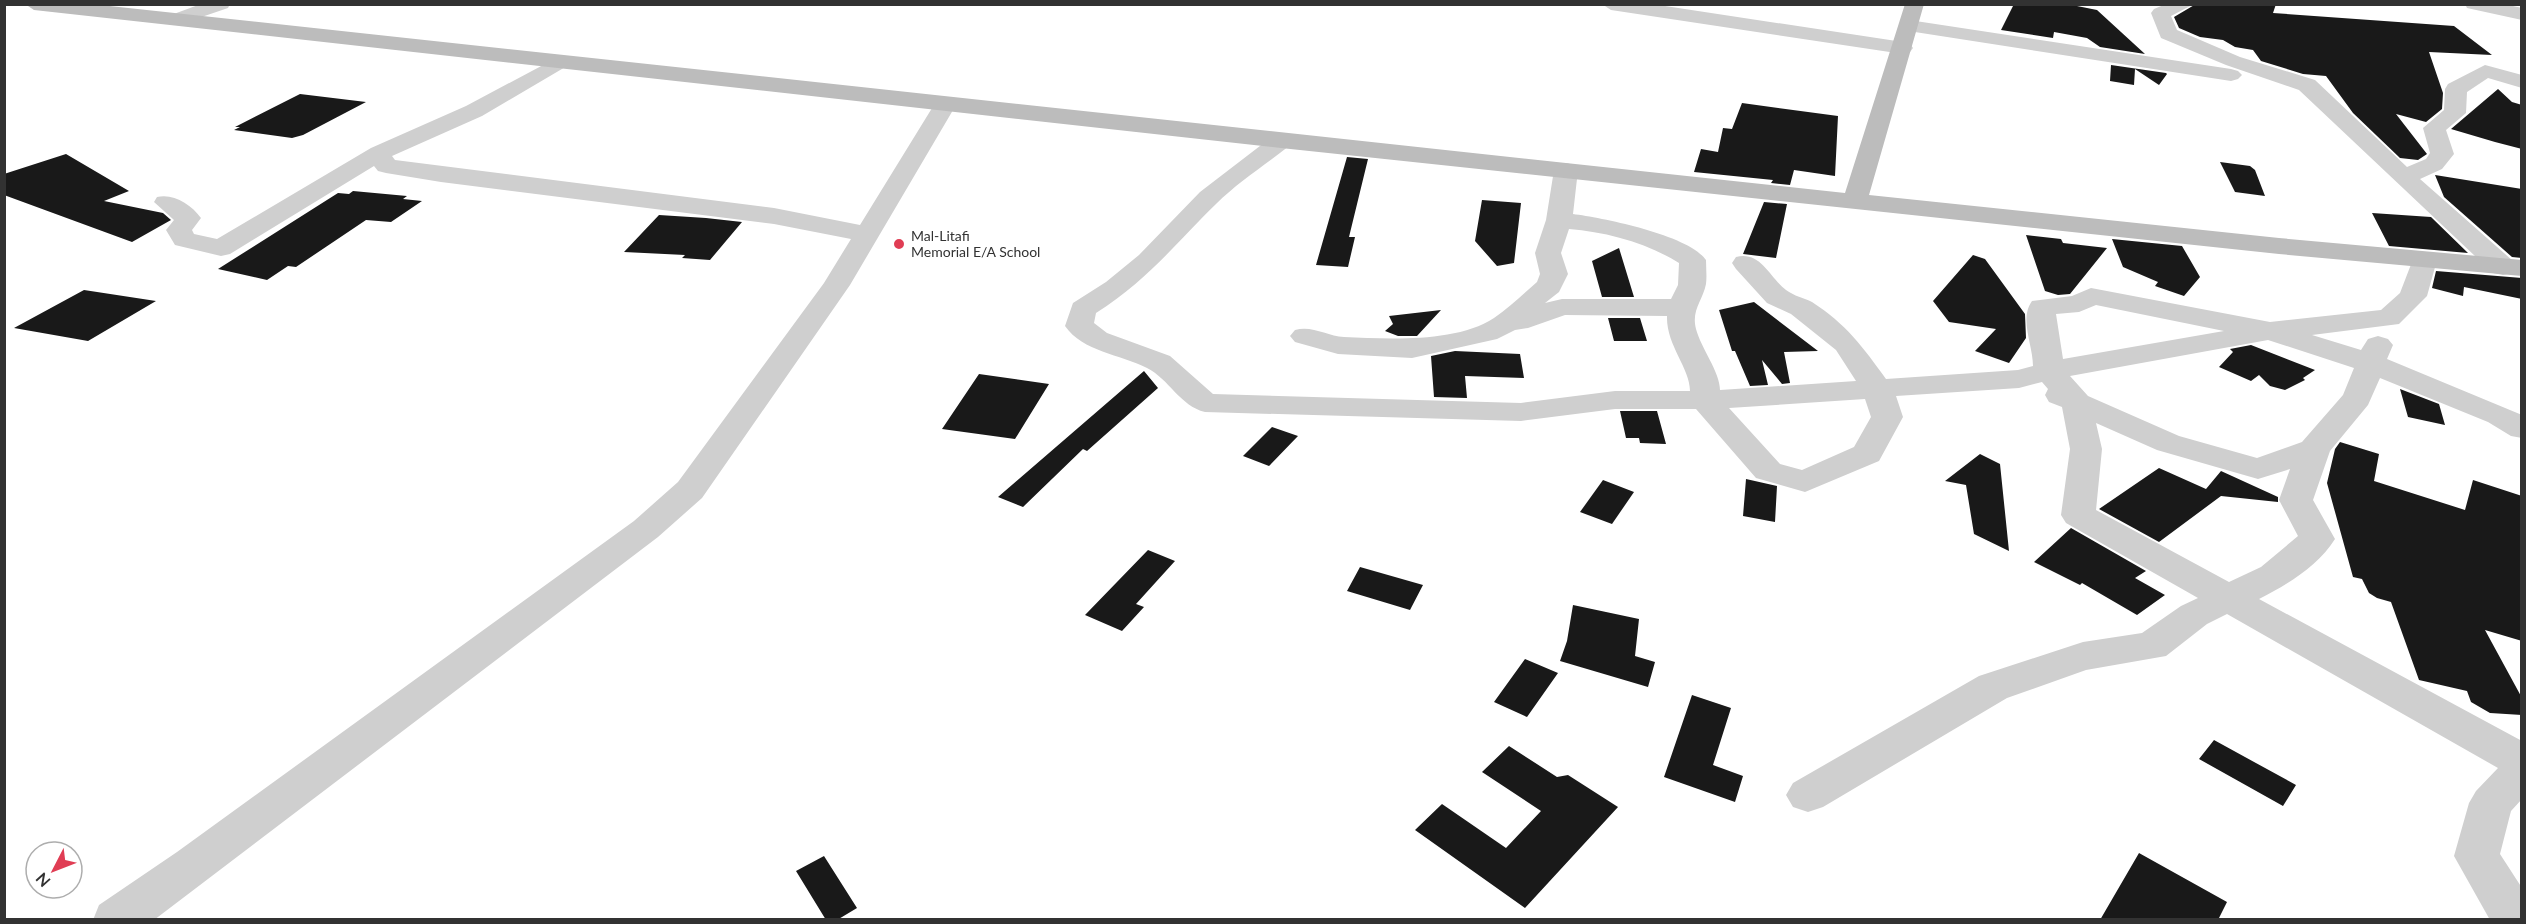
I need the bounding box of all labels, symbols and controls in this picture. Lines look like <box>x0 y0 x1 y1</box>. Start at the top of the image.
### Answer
place label: Mal-Litafi Memorial E/A School <box>911 227 1040 260</box>
marker: Mal-Litafi Memorial E/A School <box>892 237 906 251</box>
north arrow <box>24 840 84 900</box>
text: N <box>31 869 54 891</box>

